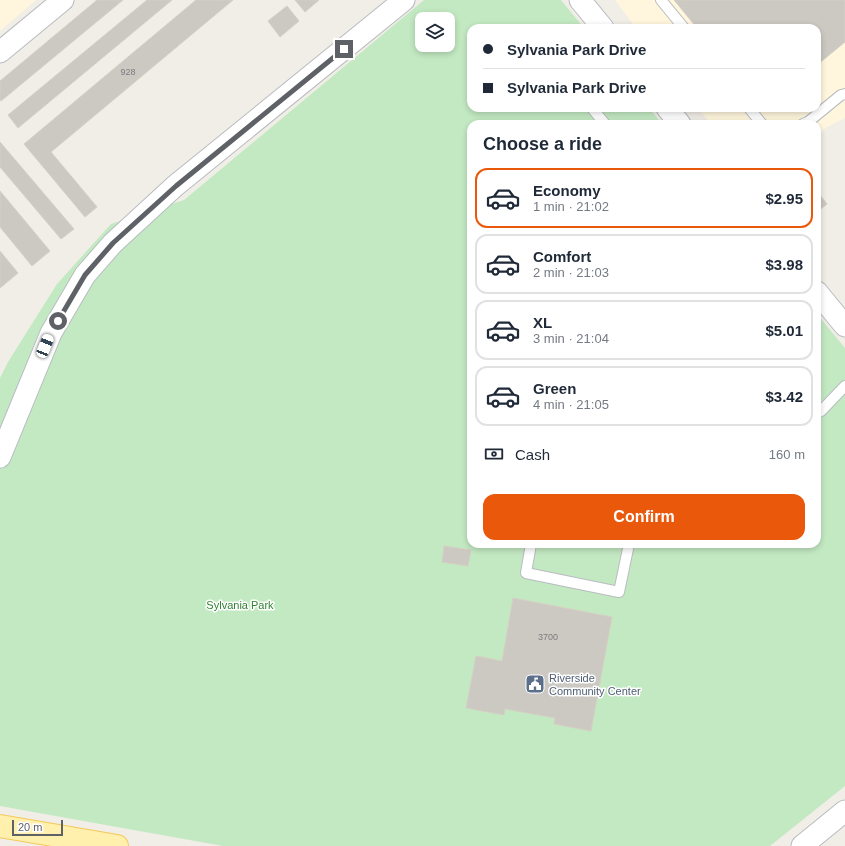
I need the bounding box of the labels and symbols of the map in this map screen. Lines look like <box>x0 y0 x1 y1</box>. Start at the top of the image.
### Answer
route end <box>335 40 353 58</box>
house number: 928 <box>120 67 136 77</box>
route start <box>49 312 67 330</box>
car <box>35 333 55 359</box>
park label: Sylvania Park <box>206 599 274 611</box>
house number: 3700 <box>538 632 558 642</box>
place label: Riverside Community Center <box>549 672 641 697</box>
public building icon: Riverside Community Center <box>524 673 546 695</box>
scale bar <box>12 818 63 837</box>

